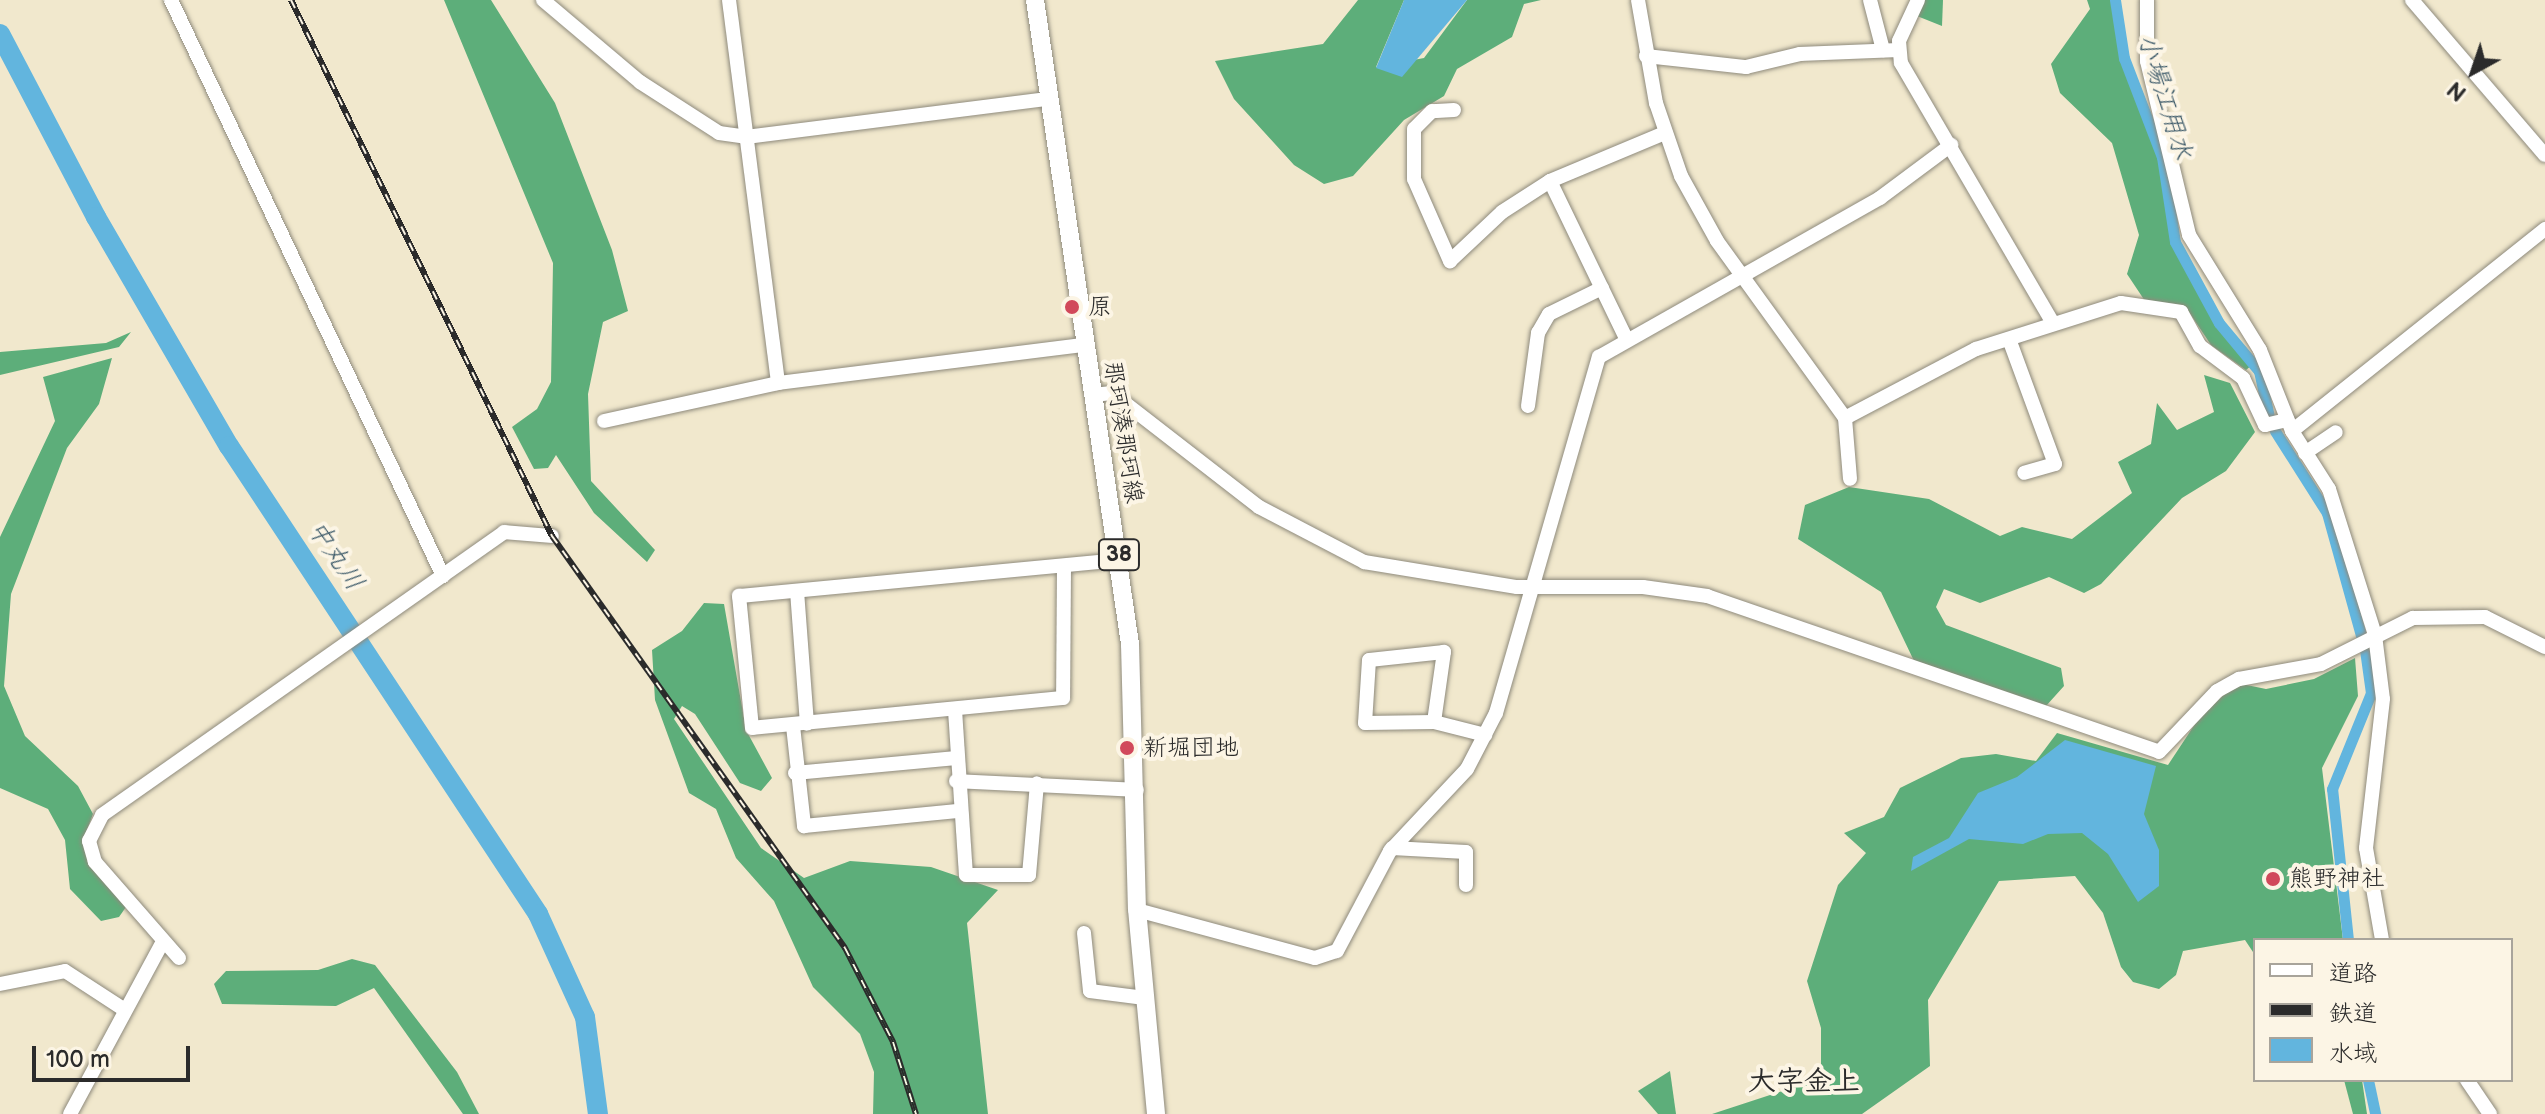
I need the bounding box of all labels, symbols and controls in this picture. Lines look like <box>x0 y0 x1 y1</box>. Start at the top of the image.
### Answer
water label: 小場江用水 <box>2130 30 2198 164</box>
north arrow <box>2433 32 2513 112</box>
text: N <box>2442 75 2472 106</box>
place label: 原 <box>1088 293 1112 321</box>
marker: 原 <box>1063 298 1081 316</box>
street label: 那珂湊那珂線 <box>1098 359 1148 505</box>
water label: 中丸川 <box>300 515 370 597</box>
road number: 38 <box>1097 537 1141 573</box>
place label: 新堀団地 <box>1143 734 1239 762</box>
marker: 新堀団地 <box>1118 739 1136 757</box>
place label: 熊野神社 <box>2289 865 2385 893</box>
marker: 熊野神社 <box>2264 870 2282 888</box>
legend <box>2253 938 2513 1082</box>
text: 道路 <box>2329 959 2377 988</box>
text: 鉄道 <box>2329 999 2377 1028</box>
scale bar <box>36 1030 194 1080</box>
text: 水域 <box>2329 1039 2377 1068</box>
text: 100 m <box>46 1045 110 1074</box>
district label: 大字金上 <box>1748 1065 1860 1099</box>

